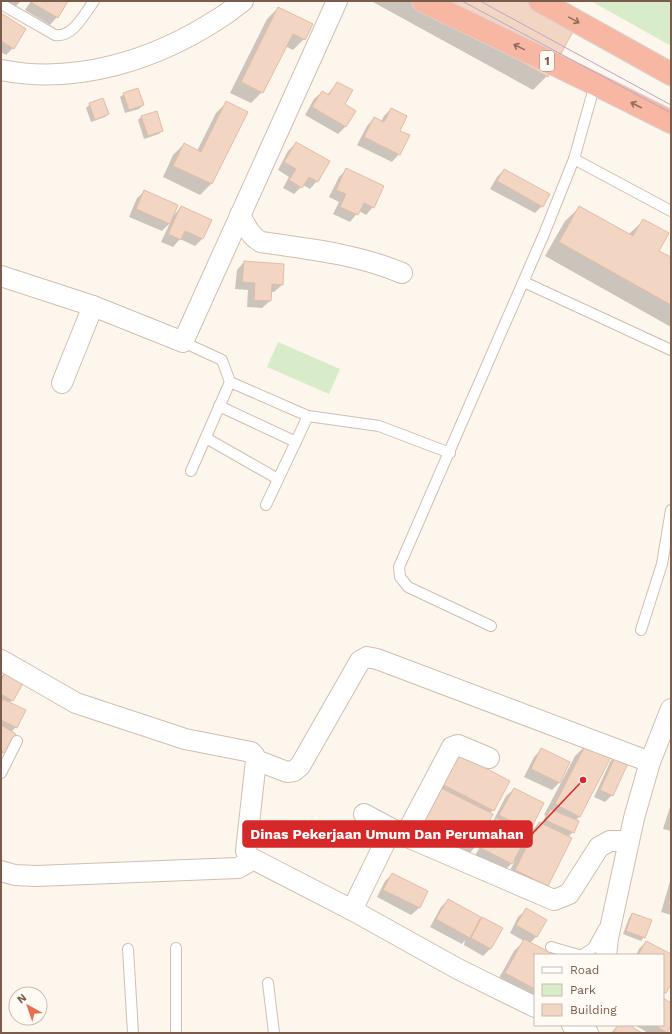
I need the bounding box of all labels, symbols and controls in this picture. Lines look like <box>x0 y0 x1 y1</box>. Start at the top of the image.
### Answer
one-way arrow <box>568 17 580 24</box>
one-way arrow <box>514 43 526 50</box>
road number: 1 <box>540 51 554 71</box>
one-way arrow <box>630 100 642 108</box>
callout: Dinas Pekerjaan Umum Dan Perumahan <box>243 821 532 847</box>
text: Dinas Pekerjaan Umum Dan Perumahan <box>250 826 524 842</box>
legend <box>534 954 664 1026</box>
text: Road <box>570 963 599 977</box>
text: Park <box>570 983 596 997</box>
north arrow <box>8 986 48 1026</box>
text: N <box>15 991 29 1006</box>
text: Building <box>570 1003 617 1017</box>

